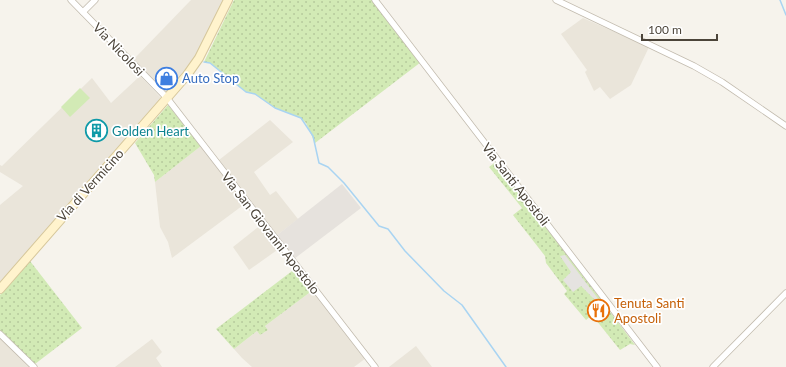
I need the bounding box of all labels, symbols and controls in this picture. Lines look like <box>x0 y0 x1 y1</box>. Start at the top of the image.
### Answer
scale bar <box>642 16 717 42</box>
street label: Via Nicolosi <box>90 19 148 79</box>
text: 100 m <box>648 22 682 37</box>
shop icon: Auto Stop <box>154 65 180 91</box>
place label: Auto Stop <box>182 70 239 86</box>
building icon: Golden Heart <box>83 118 109 144</box>
place label: Golden Heart <box>112 123 189 139</box>
street label: Via Santi Apostoli <box>479 139 553 229</box>
street label: Via di Vermicino <box>53 145 127 225</box>
street label: Via San Giovanni Apostolo <box>218 169 324 297</box>
place label: Tenuta Santi Apostoli <box>614 295 685 326</box>
restaurant icon: Tenuta Santi Apostoli <box>586 297 612 323</box>

